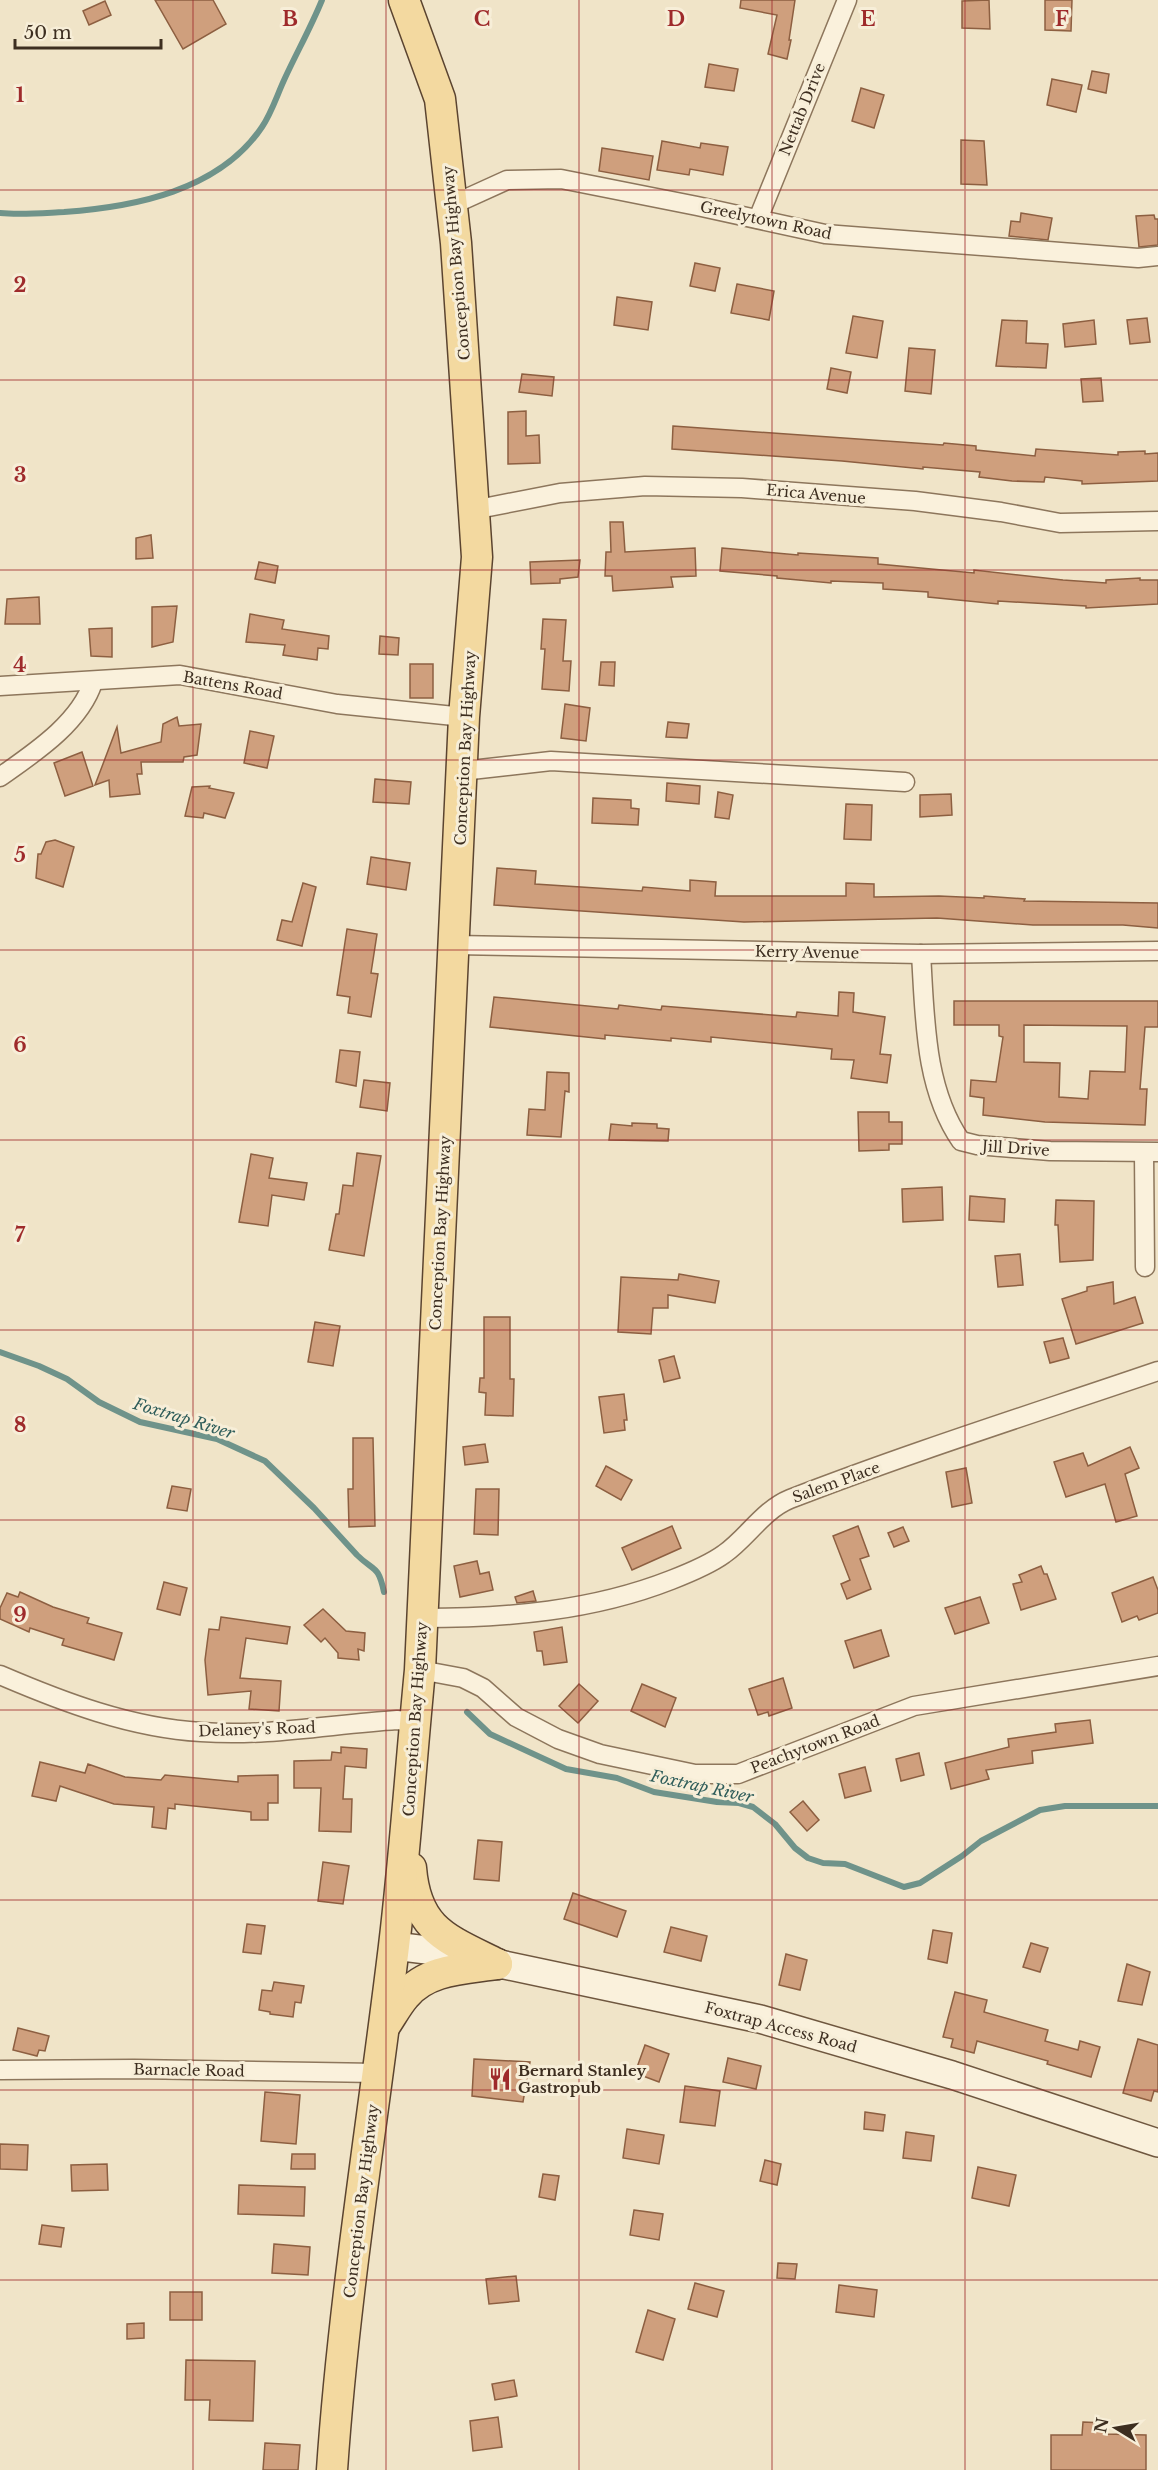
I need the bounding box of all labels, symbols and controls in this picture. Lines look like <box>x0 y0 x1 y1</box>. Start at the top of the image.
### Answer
text: B <box>282 7 298 31</box>
text: C <box>474 7 490 31</box>
text: D <box>667 7 685 31</box>
text: E <box>860 7 876 31</box>
text: F <box>1055 7 1069 31</box>
scale bar <box>15 12 160 50</box>
text: 50 m <box>24 22 72 44</box>
street label: Nettab Drive <box>775 60 829 158</box>
text: 1 <box>16 83 25 107</box>
street label: Conception Bay Highway <box>438 164 474 361</box>
street label: Greelytown Road <box>698 197 834 243</box>
text: 2 <box>13 273 27 297</box>
text: 3 <box>14 463 26 487</box>
street label: Erica Avenue <box>765 480 867 508</box>
street label: Conception Bay Highway <box>450 650 480 846</box>
text: 4 <box>13 653 27 677</box>
street label: Battens Road <box>182 667 284 703</box>
text: 5 <box>14 843 26 867</box>
street label: Kerry Avenue <box>755 942 859 962</box>
text: 6 <box>13 1033 27 1057</box>
street label: Conception Bay Highway <box>425 1135 455 1331</box>
street label: Jill Drive <box>980 1136 1050 1160</box>
text: 7 <box>15 1223 26 1247</box>
water label: Foxtrap River <box>130 1393 238 1443</box>
text: 8 <box>14 1413 26 1437</box>
street label: Salem Place <box>790 1457 882 1507</box>
text: 9 <box>13 1603 27 1627</box>
street label: Conception Bay Highway <box>399 1620 431 1817</box>
street label: Peachytown Road <box>748 1711 882 1777</box>
street label: Delaney's Road <box>198 1717 316 1741</box>
water label: Foxtrap River <box>648 1765 756 1807</box>
street label: Foxtrap Access Road <box>703 1998 859 2056</box>
street label: Barnacle Road <box>133 2060 245 2080</box>
place label: Bernard Stanley Gastropub <box>518 2061 647 2097</box>
restaurant icon: Bernard Stanley Gastropub <box>487 2066 513 2092</box>
street label: Conception Bay Highway <box>340 2102 382 2299</box>
north arrow <box>1086 2398 1146 2458</box>
text: N <box>1090 2416 1113 2434</box>

